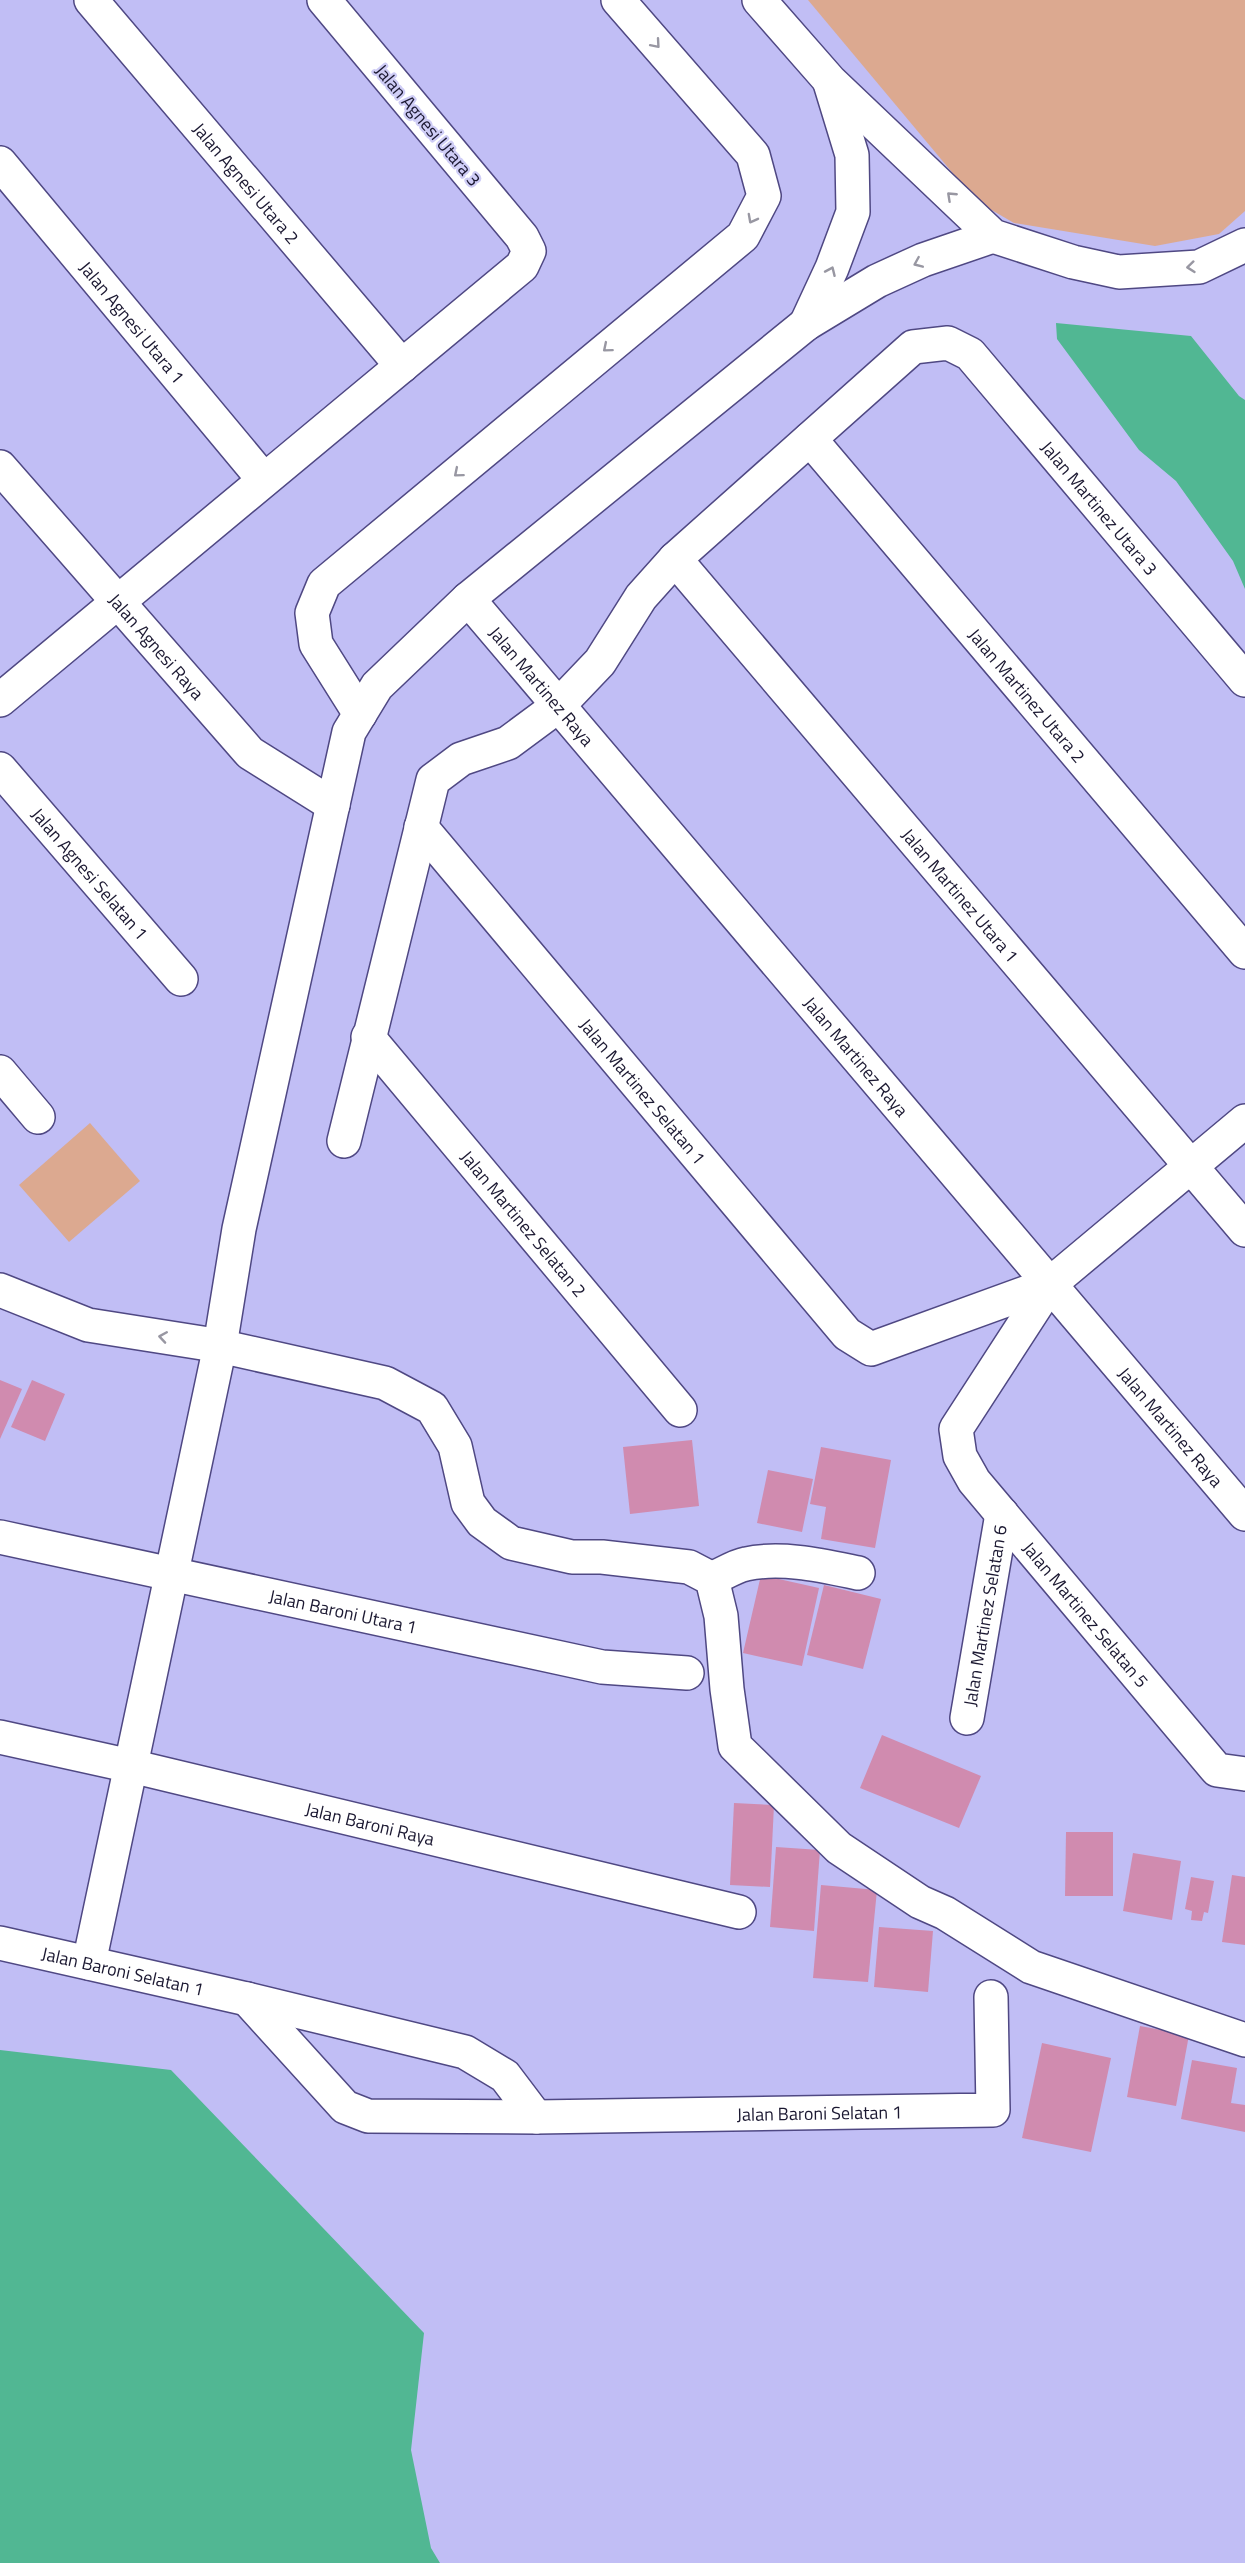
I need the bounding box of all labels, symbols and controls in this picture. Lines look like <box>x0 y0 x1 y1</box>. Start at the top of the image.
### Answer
one-way arrow <box>649 37 660 48</box>
street label: Jalan Agnesi Utara 3 <box>369 58 487 192</box>
street label: Jalan Agnesi Utara 2 <box>187 116 306 250</box>
one-way arrow <box>947 192 958 203</box>
one-way arrow <box>748 213 759 223</box>
street label: Jalan Agnesi Utara 1 <box>73 255 192 389</box>
one-way arrow <box>914 255 925 267</box>
one-way arrow <box>1187 260 1196 273</box>
one-way arrow <box>824 266 836 277</box>
one-way arrow <box>603 341 614 352</box>
street label: Jalan Martinez Utara 3 <box>1035 434 1164 581</box>
one-way arrow <box>453 466 464 477</box>
street label: Jalan Agnesi Raya <box>103 587 211 705</box>
street label: Jalan Martinez Raya <box>483 620 601 752</box>
street label: Jalan Martinez Utara 2 <box>962 622 1092 768</box>
street label: Jalan Agnesi Selatan 1 <box>25 801 155 946</box>
street label: Jalan Martinez Utara 1 <box>896 822 1025 968</box>
street label: Jalan Martinez Raya <box>797 990 915 1122</box>
street label: Jalan Martinez Selatan 1 <box>573 1012 712 1170</box>
street label: Jalan Martinez Selatan 2 <box>455 1144 593 1303</box>
one-way arrow <box>158 1331 168 1344</box>
street label: Jalan Martinez Raya <box>1112 1361 1230 1493</box>
street label: Jalan Martinez Selatan 6 <box>956 1523 1013 1708</box>
street label: Jalan Martinez Selatan 5 <box>1017 1535 1156 1693</box>
street label: Jalan Baroni Utara 1 <box>267 1582 420 1640</box>
street label: Jalan Baroni Raya <box>303 1795 437 1852</box>
street label: Jalan Baroni Selatan 1 <box>39 1939 207 2002</box>
street label: Jalan Baroni Selatan 1 <box>736 2098 902 2127</box>

